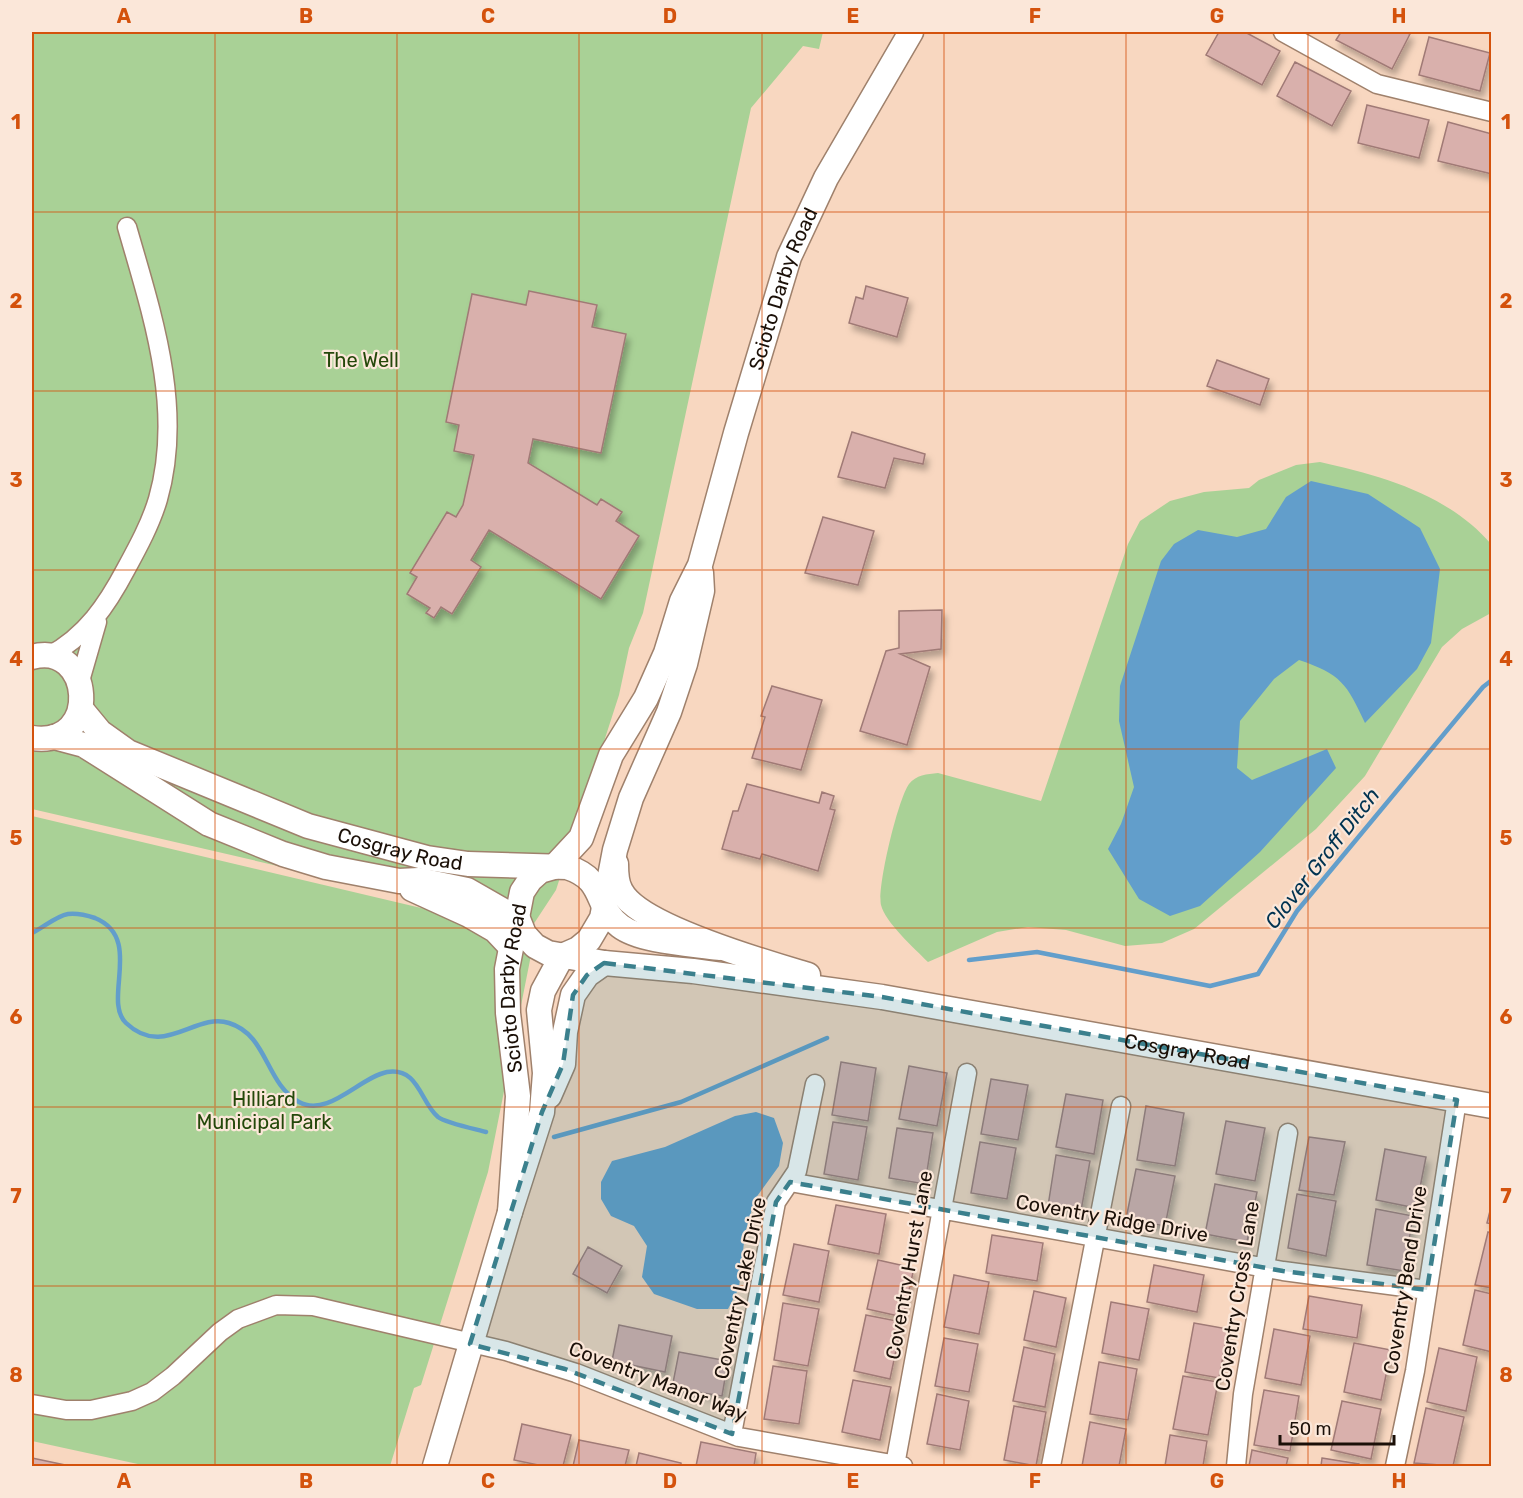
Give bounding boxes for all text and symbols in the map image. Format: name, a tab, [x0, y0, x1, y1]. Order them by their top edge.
text: A	[117, 4, 132, 28]
text: B	[299, 4, 313, 28]
text: C	[481, 4, 495, 28]
text: D	[663, 4, 677, 28]
text: E	[847, 4, 859, 28]
text: F	[1029, 4, 1041, 28]
text: G	[1210, 4, 1224, 28]
text: H	[1392, 4, 1406, 28]
text: 1	[11, 110, 21, 134]
text: 1	[1501, 110, 1511, 134]
street label: Scioto Darby Road	[744, 204, 822, 373]
text: 2	[10, 289, 23, 313]
text: 2	[1500, 289, 1513, 313]
park label: The Well	[323, 348, 399, 372]
text: 3	[9, 468, 23, 492]
text: 3	[1499, 468, 1513, 492]
text: 4	[9, 647, 23, 671]
text: 4	[1499, 647, 1513, 671]
water label: Clover Groff Ditch	[1259, 783, 1385, 933]
street label: Cosgray Road	[335, 822, 464, 875]
text: 5	[10, 826, 23, 850]
text: 5	[1500, 826, 1513, 850]
street label: Scioto Darby Road	[495, 901, 531, 1074]
text: 6	[9, 1005, 23, 1029]
text: 6	[1499, 1005, 1513, 1029]
street label: Cosgray Road	[1122, 1028, 1252, 1075]
park label: Hilliard Municipal Park	[196, 1087, 332, 1134]
street label: Coventry Hurst Lane	[881, 1169, 937, 1361]
text: 7	[10, 1184, 22, 1208]
street label: Coventry Bend Drive	[1378, 1184, 1432, 1376]
text: 7	[1500, 1184, 1512, 1208]
street label: Coventry Ridge Drive	[1014, 1189, 1210, 1247]
street label: Coventry Lake Drive	[709, 1195, 771, 1381]
street label: Coventry Cross Lane	[1210, 1199, 1264, 1393]
street label: Coventry Manor Way	[566, 1336, 750, 1426]
text: 8	[9, 1363, 23, 1387]
text: 8	[1499, 1363, 1513, 1387]
scale bar	[1280, 1408, 1394, 1446]
text: 50 m	[1289, 1418, 1332, 1440]
text: A	[117, 1469, 132, 1493]
text: B	[299, 1469, 313, 1493]
text: C	[481, 1469, 495, 1493]
text: D	[663, 1469, 677, 1493]
text: E	[847, 1469, 859, 1493]
text: F	[1029, 1469, 1041, 1493]
text: G	[1210, 1469, 1224, 1493]
text: H	[1392, 1469, 1406, 1493]

